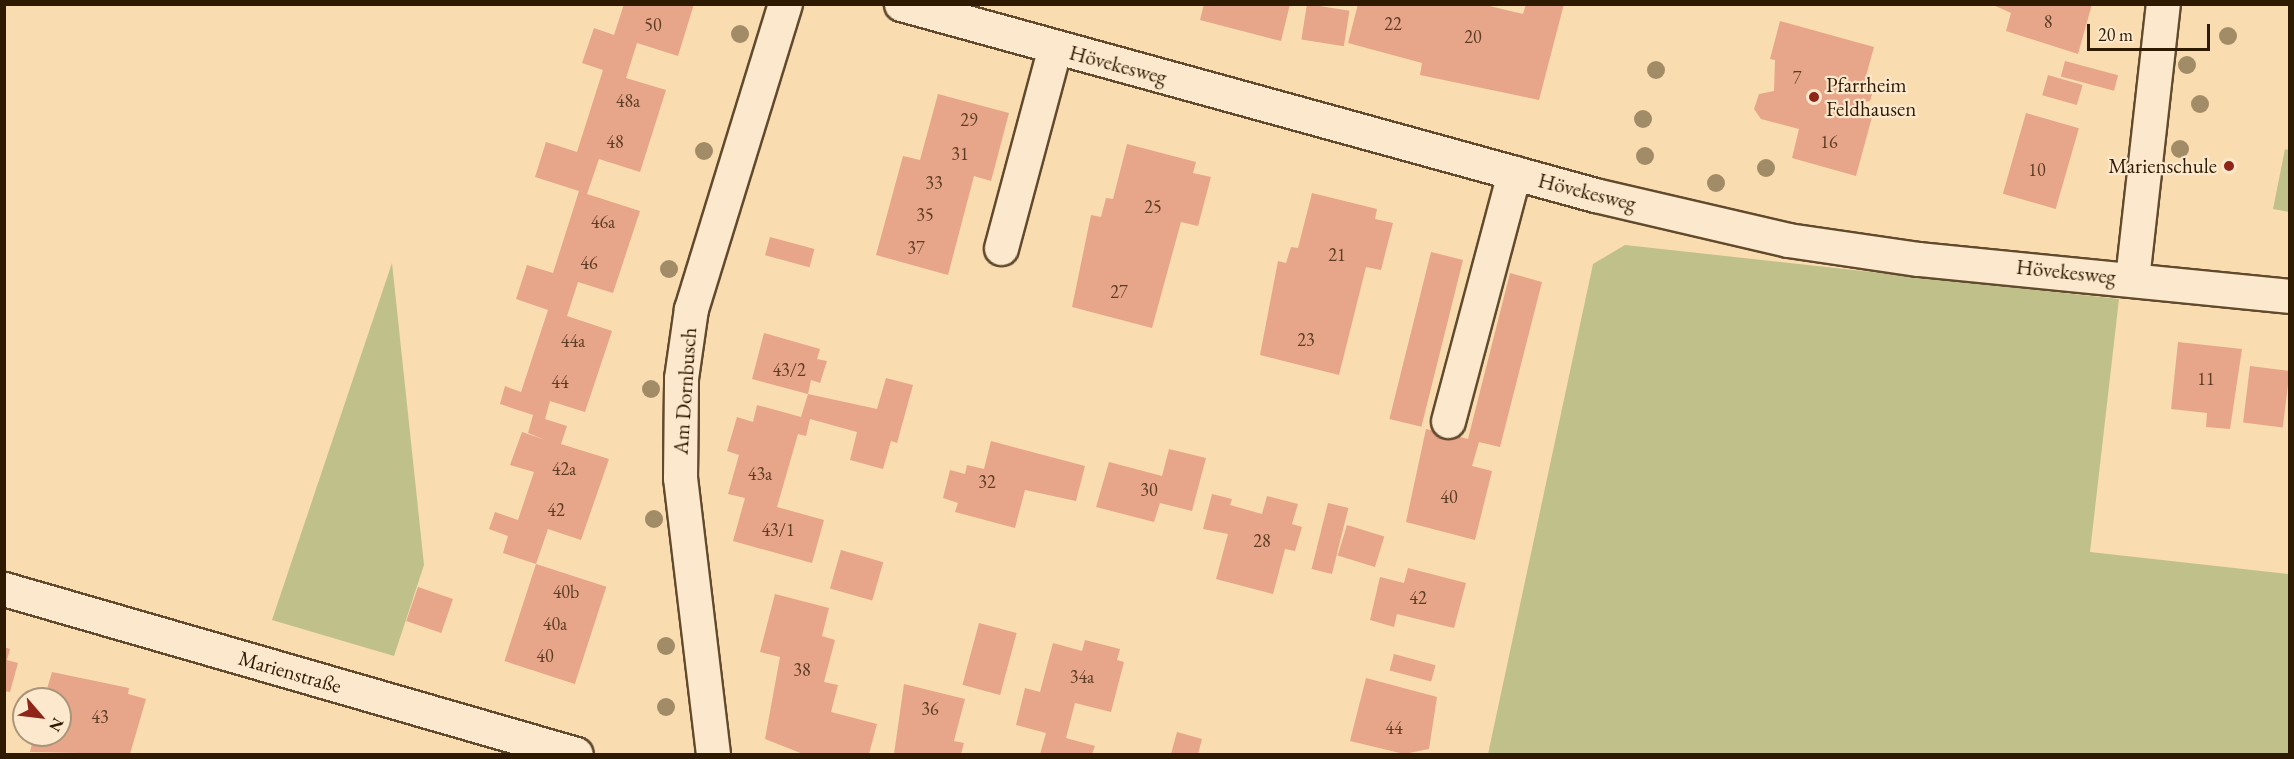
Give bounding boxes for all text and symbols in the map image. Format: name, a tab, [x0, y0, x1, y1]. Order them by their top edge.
house number: 8	[2044, 11, 2052, 33]
scale bar	[2090, 12, 2213, 50]
house number: 22	[1384, 13, 1402, 35]
house number: 50	[644, 14, 662, 36]
text: 20 m	[2098, 23, 2133, 46]
house number: 20	[1464, 26, 1482, 48]
street label: Hövekesweg	[1066, 40, 1170, 90]
house number: 7	[1793, 67, 1801, 89]
place label: Pfarrheim Feldhausen	[1826, 72, 1916, 122]
house number: 48a	[616, 90, 640, 112]
marker: Pfarrheim Feldhausen	[1807, 90, 1821, 104]
house number: 29	[960, 109, 978, 131]
house number: 48	[606, 131, 624, 153]
house number: 16	[1820, 131, 1838, 153]
house number: 31	[951, 143, 969, 165]
place label: Marienschule	[2108, 153, 2217, 179]
house number: 10	[2028, 159, 2046, 181]
marker: Marienschule	[2222, 159, 2236, 173]
street label: Hövekesweg	[1535, 168, 1639, 216]
house number: 33	[925, 172, 943, 194]
house number: 25	[1144, 196, 1162, 218]
house number: 35	[916, 204, 934, 226]
house number: 46a	[591, 211, 615, 233]
house number: 37	[907, 237, 925, 259]
house number: 21	[1328, 244, 1346, 266]
house number: 46	[580, 252, 598, 274]
street label: Hövekesweg	[2015, 254, 2117, 290]
house number: 27	[1110, 281, 1128, 303]
street label: Am Dornbusch	[668, 327, 702, 455]
house number: 23	[1297, 329, 1315, 351]
house number: 44a	[561, 330, 585, 352]
house number: 43/2	[772, 359, 806, 381]
house number: 11	[2197, 368, 2215, 390]
house number: 44	[551, 371, 569, 393]
house number: 42a	[552, 458, 576, 480]
house number: 43a	[748, 463, 772, 485]
house number: 32	[978, 471, 996, 493]
house number: 30	[1140, 479, 1158, 501]
house number: 40	[1440, 486, 1458, 508]
house number: 42	[547, 499, 565, 521]
house number: 43/1	[761, 519, 795, 541]
house number: 28	[1253, 530, 1271, 552]
house number: 40b	[553, 581, 579, 603]
house number: 42	[1409, 587, 1427, 609]
house number: 40a	[543, 613, 567, 635]
street label: Marienstraße	[236, 645, 344, 699]
house number: 40	[536, 645, 554, 667]
house number: 38	[793, 659, 811, 681]
house number: 34a	[1070, 666, 1094, 688]
north arrow	[12, 687, 72, 747]
house number: 36	[921, 698, 939, 720]
house number: 43	[91, 706, 109, 728]
text: N	[44, 714, 69, 735]
house number: 44	[1385, 717, 1403, 739]

